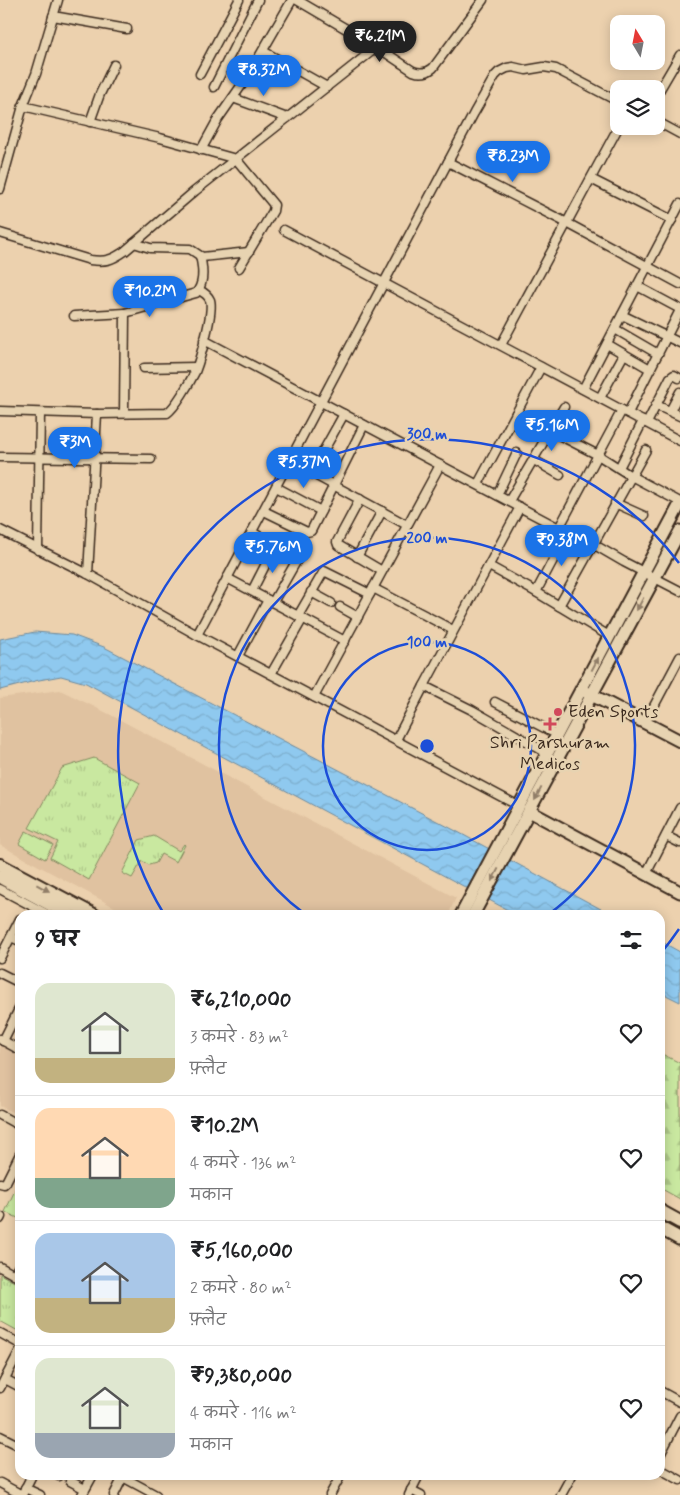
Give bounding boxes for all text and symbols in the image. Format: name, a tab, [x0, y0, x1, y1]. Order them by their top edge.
north arrow	[610, 15, 665, 70]
map controls	[610, 15, 665, 135]
pin: ₹6.21M	[339, 20, 421, 63]
text: ₹6.21M	[354, 26, 406, 47]
pin: ₹8.32M	[223, 54, 305, 97]
text: ₹8.32M	[237, 60, 291, 81]
button: layers	[610, 80, 665, 135]
pin: ₹8.23M	[472, 140, 554, 183]
text: ₹8.23M	[487, 146, 539, 167]
pin: ₹10.2M	[109, 276, 191, 318]
text: ₹10.2M	[124, 281, 176, 302]
pin: ₹5.16M	[511, 410, 593, 452]
text: ₹5.16M	[525, 415, 579, 436]
text: 300 m	[407, 425, 447, 445]
pin: ₹3M	[51, 426, 99, 469]
text: ₹3M	[59, 432, 91, 453]
pin: ₹5.37M	[263, 446, 345, 489]
text: ₹5.37M	[277, 452, 331, 473]
pin: ₹9.38M	[521, 524, 603, 567]
text: 200 m	[407, 529, 448, 549]
text: ₹9.38M	[536, 530, 588, 551]
pin: ₹5.76M	[232, 532, 314, 574]
text: ₹5.76M	[245, 537, 301, 558]
one-way arrow	[636, 597, 644, 612]
text: 100 m	[407, 633, 447, 653]
one-way arrow	[590, 657, 599, 670]
place label: Eden Sports	[568, 700, 658, 724]
marker: Eden Sports	[552, 706, 564, 718]
marker: Shri Parshuram Medicos	[544, 718, 556, 730]
place label: Shri Parshuram Medicos	[490, 731, 610, 776]
centre of rings	[418, 737, 436, 755]
one-way arrow	[534, 787, 543, 801]
one-way arrow	[491, 867, 499, 882]
one-way arrow	[36, 884, 50, 892]
text: 9 घर	[35, 926, 79, 954]
icon: filters	[617, 926, 645, 954]
text: ₹6,210,000	[190, 986, 292, 1014]
icon: home	[75, 1003, 135, 1063]
icon: heart	[617, 1019, 645, 1047]
text: 3 कमरे · 83 m²	[190, 1027, 289, 1048]
text: फ़्लैट	[190, 1059, 226, 1080]
text: ₹10.2M	[190, 1112, 259, 1140]
icon: home	[75, 1128, 135, 1188]
icon: heart	[617, 1144, 645, 1172]
text: 4 कमरे · 136 m²	[190, 1153, 296, 1174]
text: मकान	[190, 1185, 232, 1206]
text: ₹5,160,000	[190, 1237, 293, 1265]
icon: home	[75, 1253, 135, 1313]
icon: heart	[617, 1269, 645, 1297]
text: 2 कमरे · 80 m²	[190, 1278, 292, 1299]
text: फ़्लैट	[190, 1310, 226, 1331]
text: ₹9,380,000	[190, 1362, 292, 1390]
icon: home	[75, 1378, 135, 1438]
icon: heart	[617, 1394, 645, 1422]
text: 4 कमरे · 116 m²	[190, 1403, 297, 1424]
text: मकान	[190, 1435, 232, 1456]

